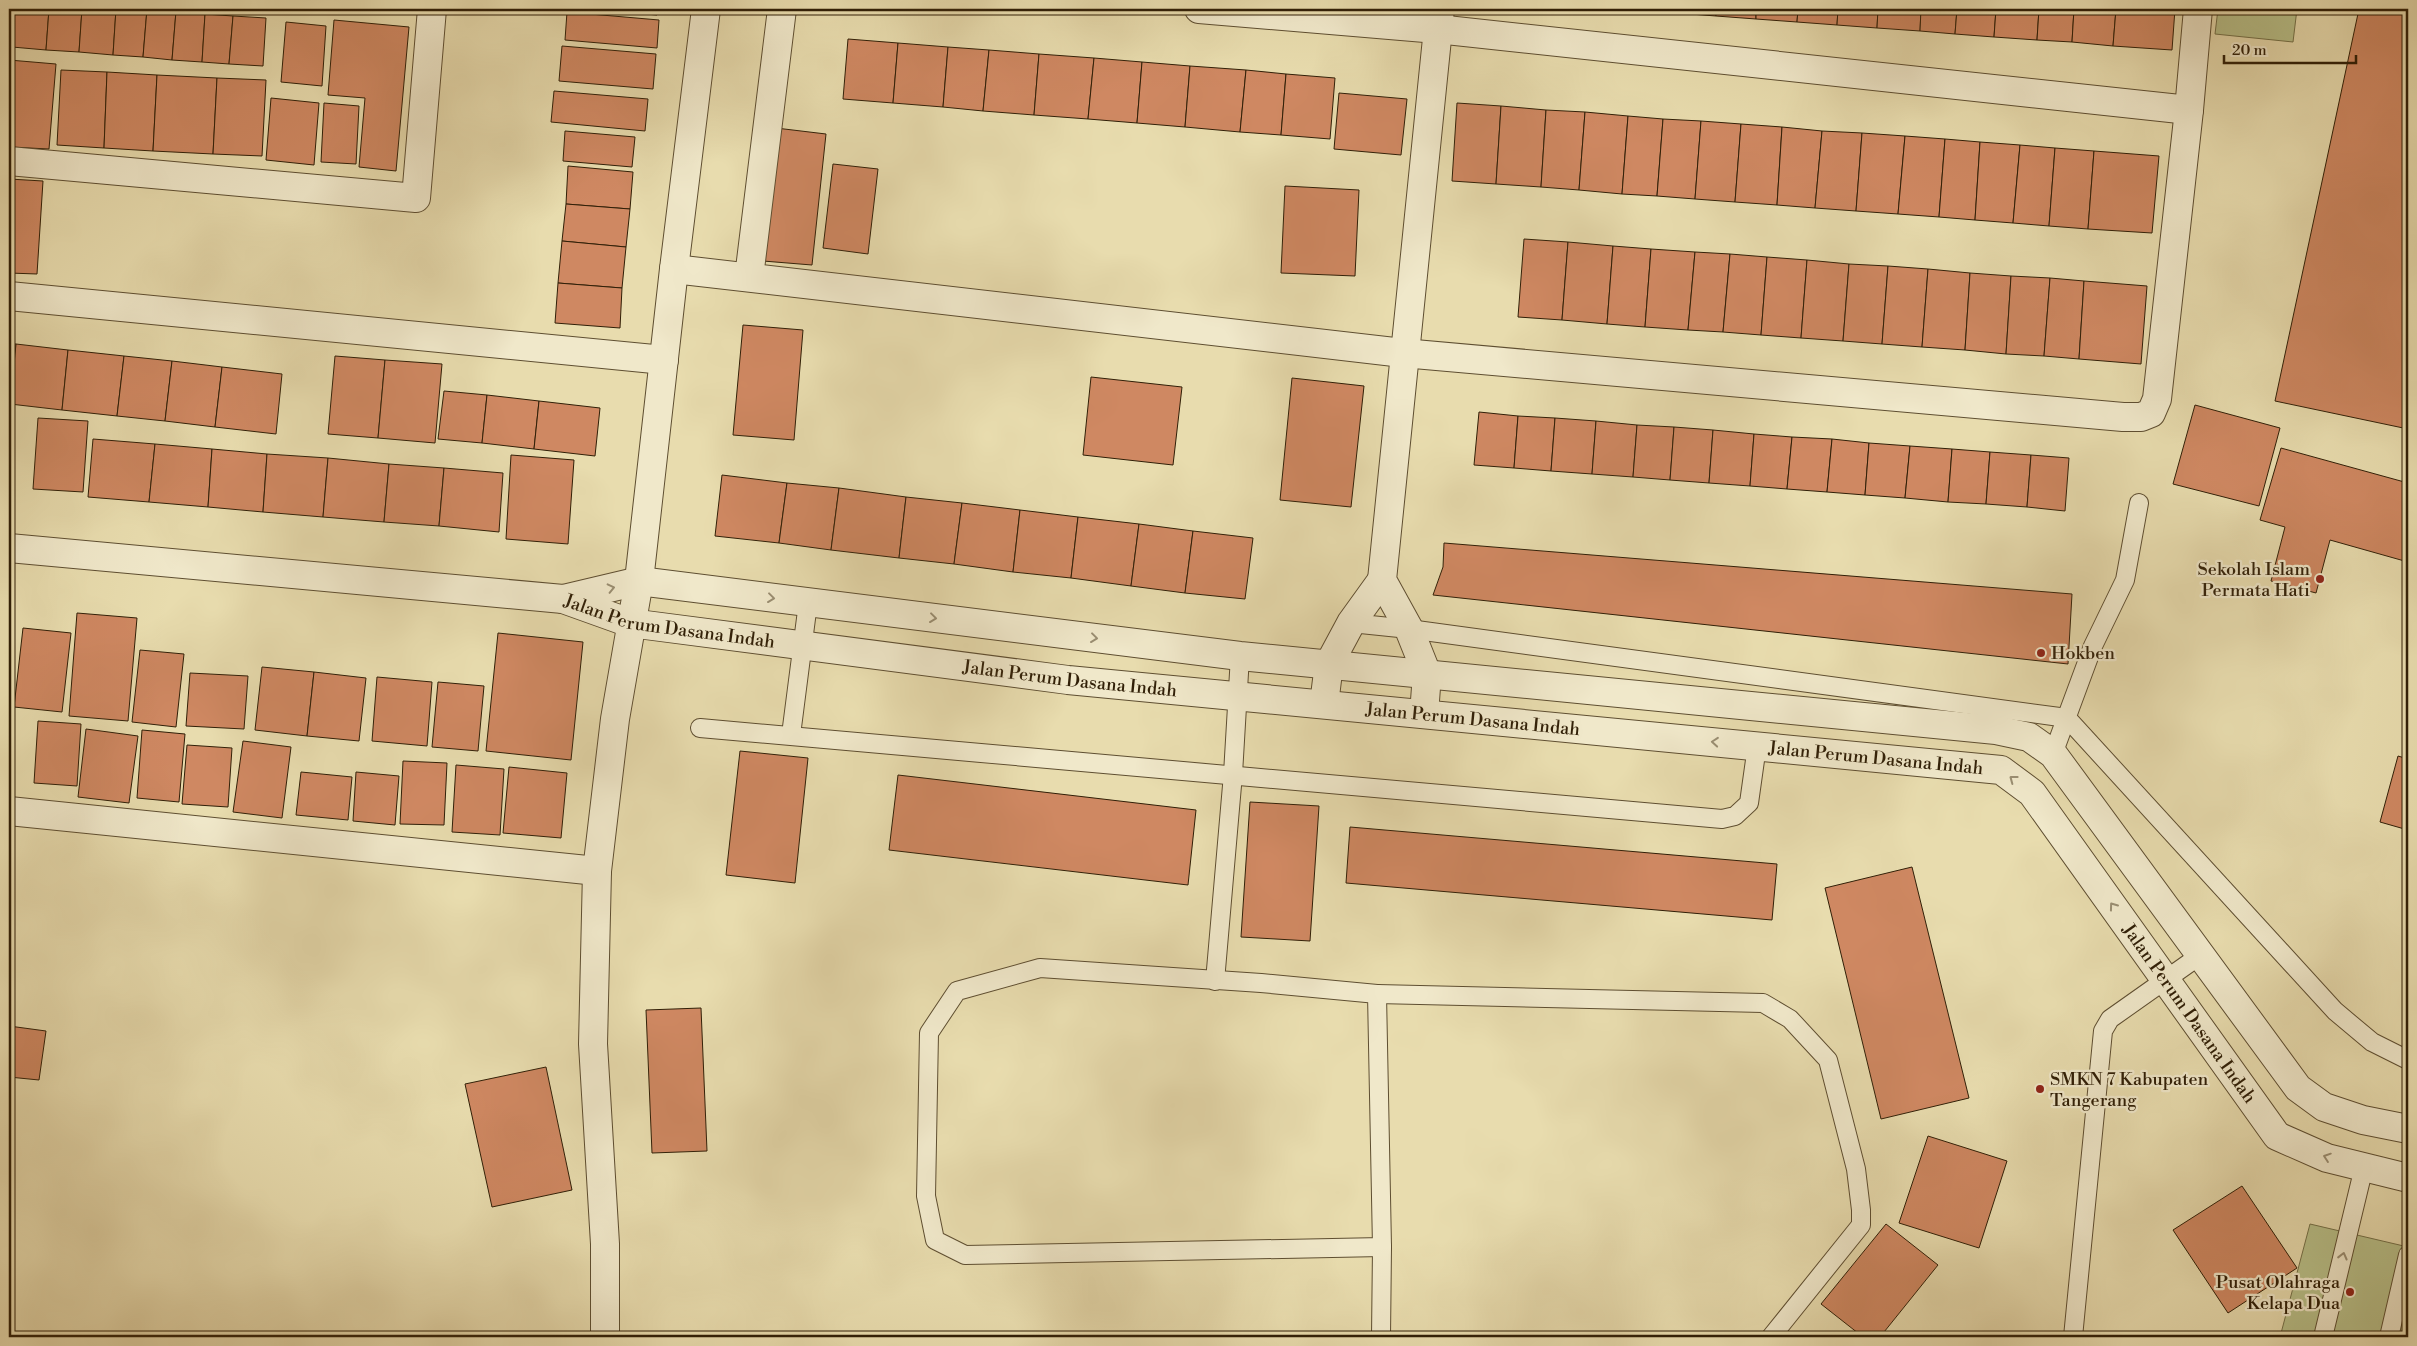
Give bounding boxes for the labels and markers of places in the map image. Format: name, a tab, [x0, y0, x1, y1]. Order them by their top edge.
place label: Sekolah Islam Permata Hati	[2198, 558, 2310, 602]
marker: Sekolah Islam Permata Hati	[2314, 573, 2326, 585]
place label: Hokben	[2051, 642, 2115, 665]
marker: Hokben	[2035, 647, 2047, 659]
place label: SMKN 7 Kabupaten Tangerang	[2050, 1068, 2209, 1112]
marker: SMKN 7 Kabupaten Tangerang	[2034, 1083, 2046, 1095]
place label: Pusat Olahraga Kelapa Dua	[2216, 1271, 2341, 1315]
marker: Pusat Olahraga Kelapa Dua	[2344, 1286, 2356, 1298]

